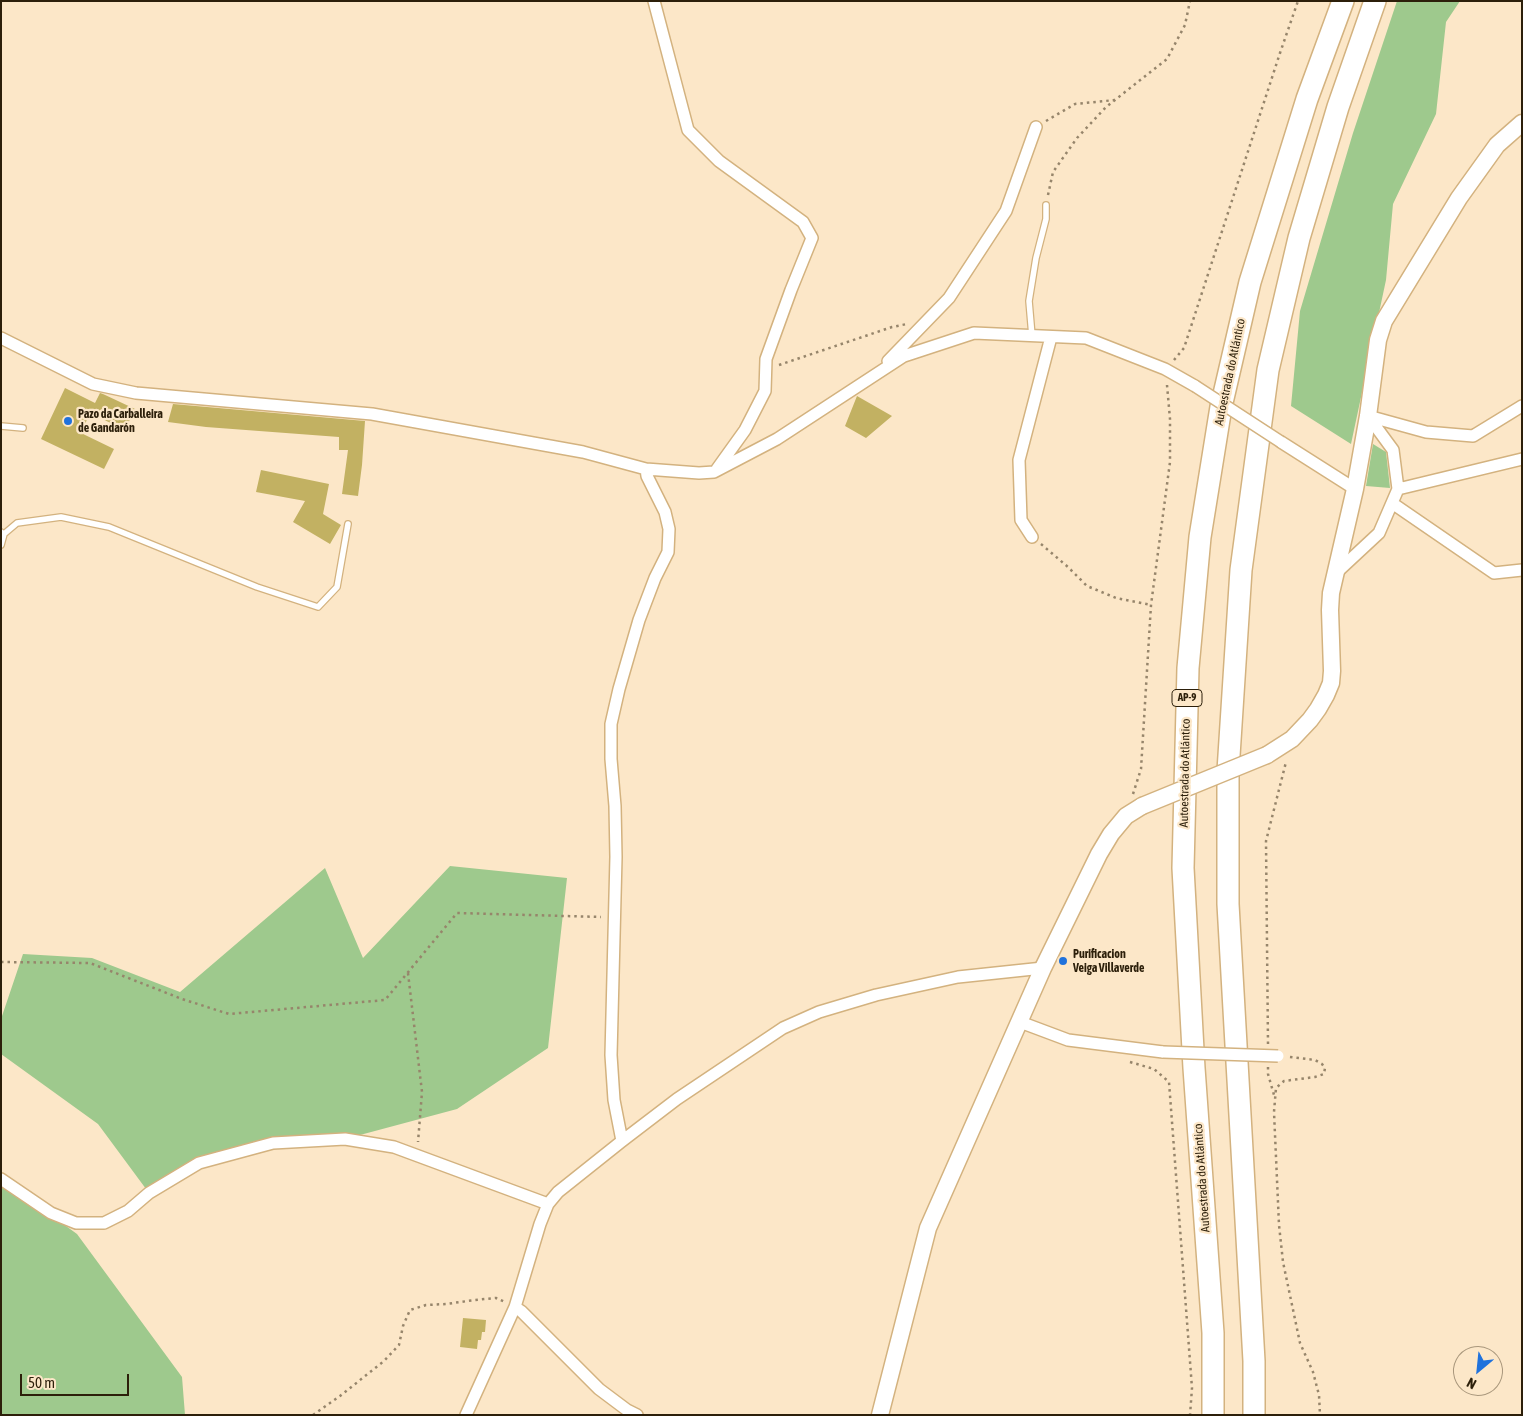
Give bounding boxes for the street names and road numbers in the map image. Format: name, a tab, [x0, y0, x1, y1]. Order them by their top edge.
street label: Autoestrada do Atlántico	[1212, 317, 1248, 427]
road number: AP-9	[1172, 690, 1202, 706]
street label: Autoestrada do Atlántico	[1177, 718, 1193, 828]
street label: Autoestrada do Atlántico	[1191, 1123, 1213, 1233]

